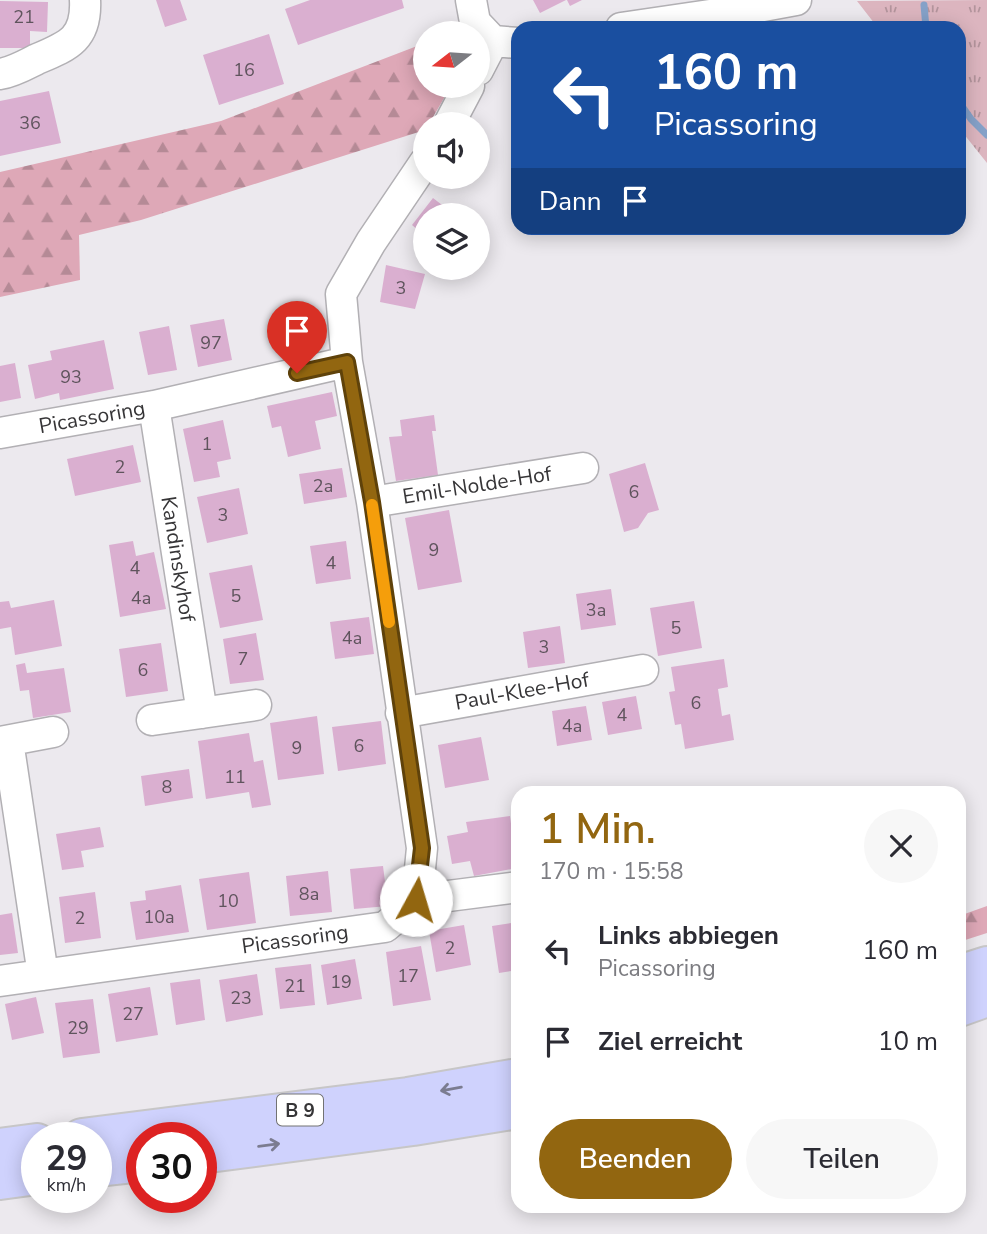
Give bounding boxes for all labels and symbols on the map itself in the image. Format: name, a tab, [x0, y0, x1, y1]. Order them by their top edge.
house number: 21	[13, 5, 35, 29]
north arrow	[413, 21, 490, 98]
house number: 16	[233, 58, 255, 82]
house number: 36	[19, 111, 41, 135]
house number: 3	[396, 276, 406, 300]
pin	[267, 301, 327, 373]
house number: 97	[200, 331, 222, 355]
house number: 93	[60, 365, 82, 389]
street label: Picassoring	[37, 394, 147, 440]
house number: 1	[202, 432, 212, 456]
house number: 2	[115, 455, 125, 479]
street label: Emil-Nolde-Hof	[400, 459, 554, 511]
house number: 2a	[313, 474, 333, 498]
house number: 6	[629, 480, 639, 504]
street label: Kandinskyhof	[154, 494, 202, 625]
house number: 3	[218, 503, 228, 527]
house number: 9	[429, 538, 439, 562]
house number: 4	[326, 551, 337, 575]
house number: 4	[130, 556, 141, 580]
house number: 5	[231, 584, 241, 608]
house number: 4a	[131, 586, 151, 610]
house number: 3a	[586, 598, 606, 622]
house number: 5	[671, 616, 681, 640]
house number: 4a	[342, 626, 362, 650]
house number: 3	[539, 635, 549, 659]
house number: 7	[238, 647, 248, 671]
house number: 6	[138, 658, 148, 682]
street label: Paul-Klee-Hof	[453, 665, 592, 717]
house number: 6	[691, 691, 701, 715]
house number: 4	[617, 703, 628, 727]
house number: 4a	[562, 714, 582, 738]
house number: 6	[354, 734, 364, 758]
house number: 9	[292, 736, 302, 760]
house number: 11	[224, 765, 246, 789]
house number: 8	[162, 775, 172, 799]
position arrow	[379, 863, 453, 937]
house number: 8a	[299, 882, 319, 906]
house number: 10	[217, 889, 239, 913]
house number: 10a	[143, 905, 175, 929]
house number: 2	[75, 906, 85, 930]
street label: Picassoring	[240, 918, 350, 960]
house number: 2	[445, 936, 455, 960]
house number: 17	[397, 964, 419, 988]
house number: 19	[330, 970, 352, 994]
house number: 21	[284, 974, 306, 998]
house number: 23	[230, 986, 252, 1010]
house number: 27	[122, 1002, 144, 1026]
house number: 29	[67, 1016, 89, 1040]
one-way arrow	[440, 1083, 463, 1096]
road number: B 9	[277, 1094, 323, 1126]
speed limit sign: 30	[126, 1122, 217, 1213]
one-way arrow	[257, 1138, 280, 1151]

